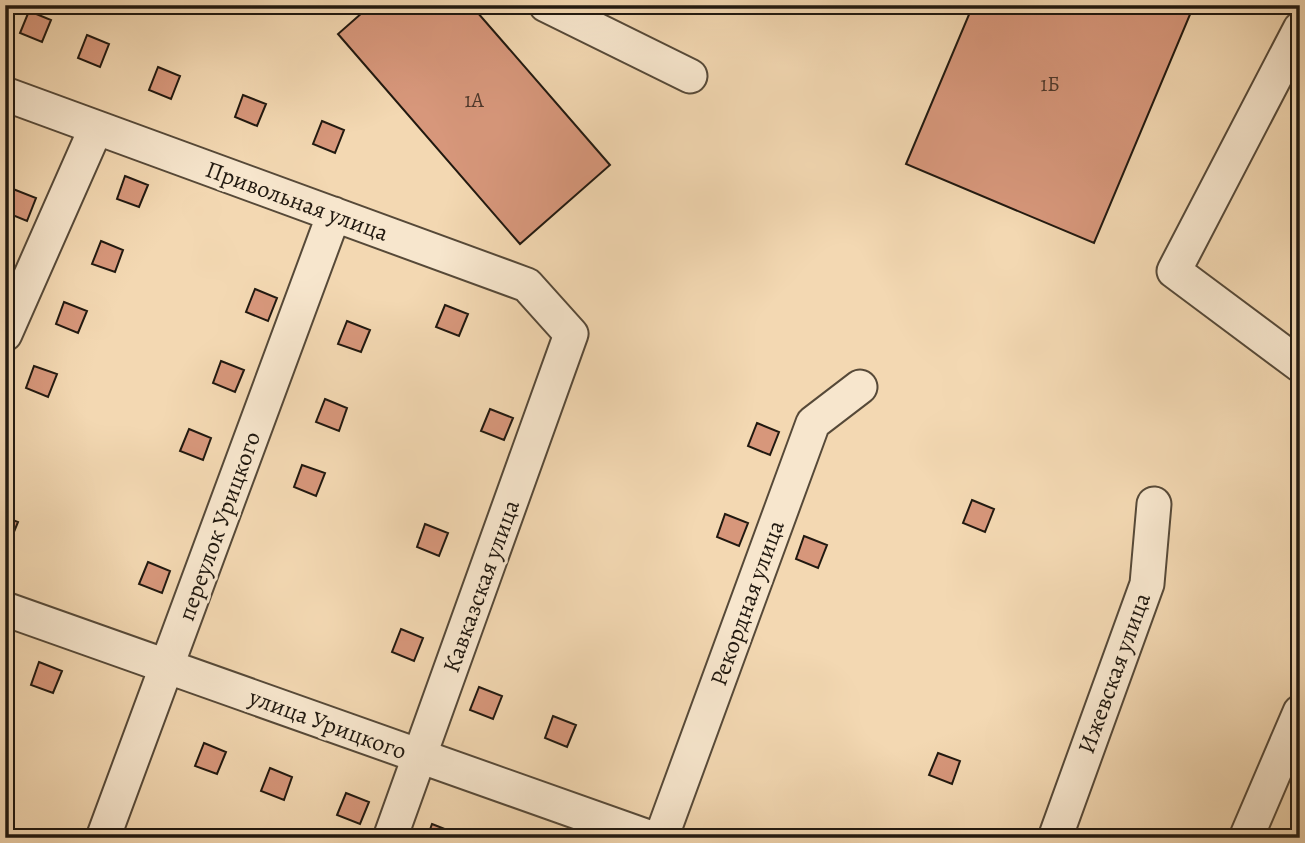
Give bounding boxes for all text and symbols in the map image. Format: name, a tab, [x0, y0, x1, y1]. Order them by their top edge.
house number: 1Б	[1040, 70, 1060, 98]
house number: 1А	[464, 86, 484, 114]
street label: Привольная улица	[201, 153, 393, 249]
street label: переулок Урицкого	[170, 427, 268, 625]
street label: Кавказская улица	[435, 495, 527, 677]
street label: Рекордная улица	[702, 516, 792, 690]
street label: Ижевская улица	[1070, 588, 1158, 758]
street label: улица Урицкого	[244, 680, 411, 767]

